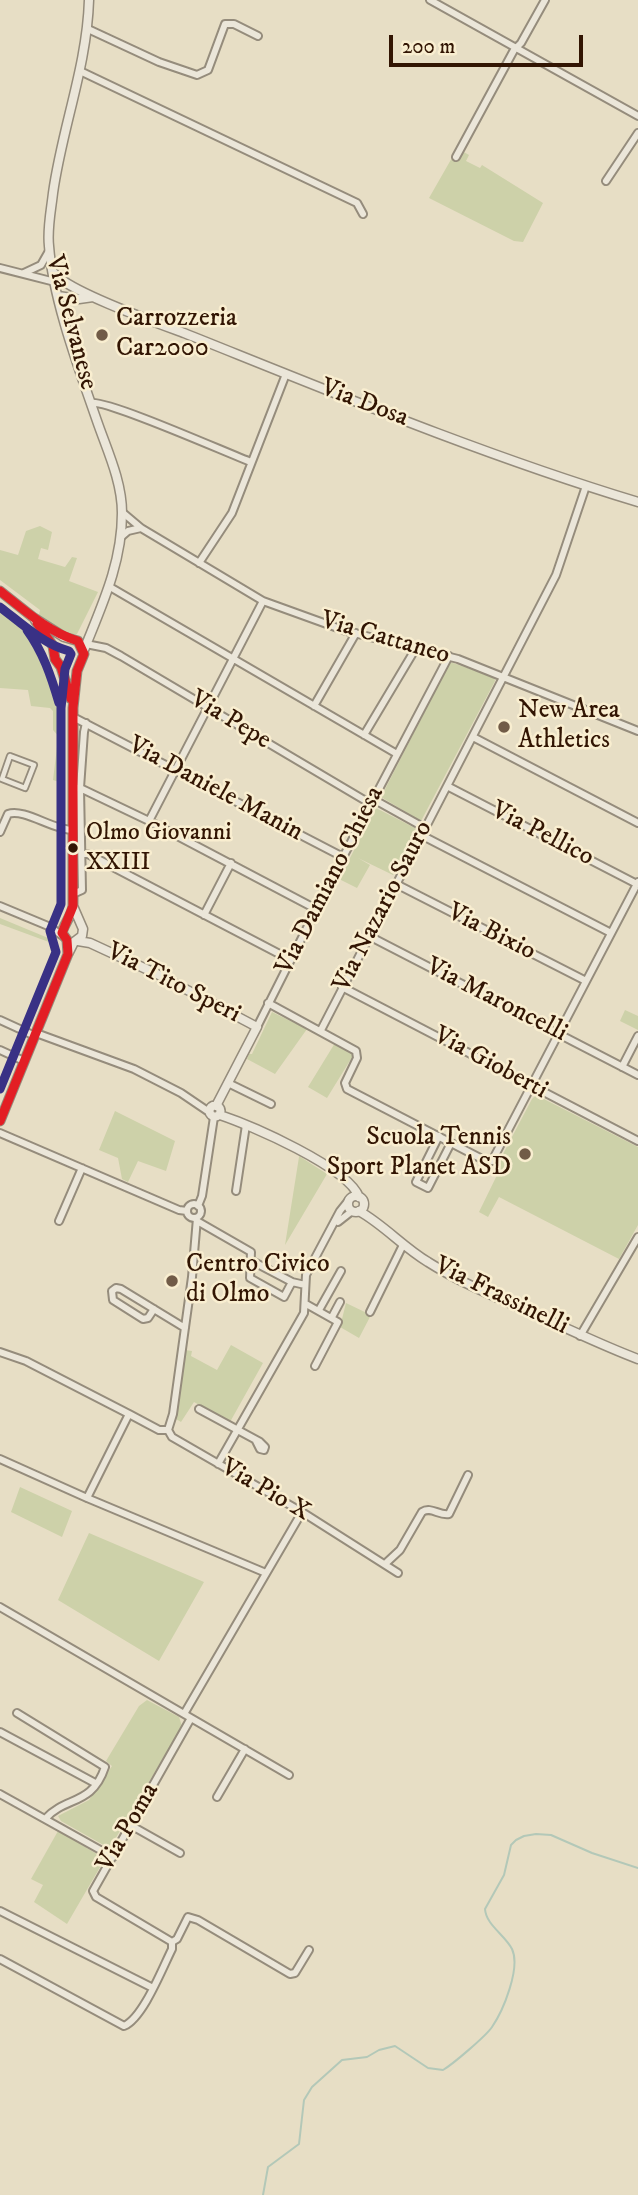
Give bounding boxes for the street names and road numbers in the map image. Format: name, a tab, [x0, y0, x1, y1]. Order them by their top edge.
street label: Via Selvanese	[37, 252, 103, 394]
street label: Via Dosa	[316, 373, 412, 435]
street label: Via Cattaneo	[317, 606, 453, 672]
street label: Via Pepe	[184, 685, 276, 757]
street label: Via Daniele Manin	[122, 731, 308, 849]
street label: Via Damiano Chiesa	[270, 782, 392, 980]
street label: Via Pellico	[485, 796, 599, 874]
street label: Via Nazario Sauro	[327, 816, 441, 998]
street label: Via Bixio	[442, 898, 540, 968]
street label: Via Tito Speri	[101, 937, 245, 1031]
street label: Via Maroncelli	[420, 952, 572, 1050]
street label: Via Gioberti	[428, 1021, 552, 1107]
street label: Via Frassinelli	[429, 1251, 573, 1343]
street label: Via Pio X	[215, 1453, 315, 1529]
street label: Via Poma	[91, 1778, 167, 1878]

